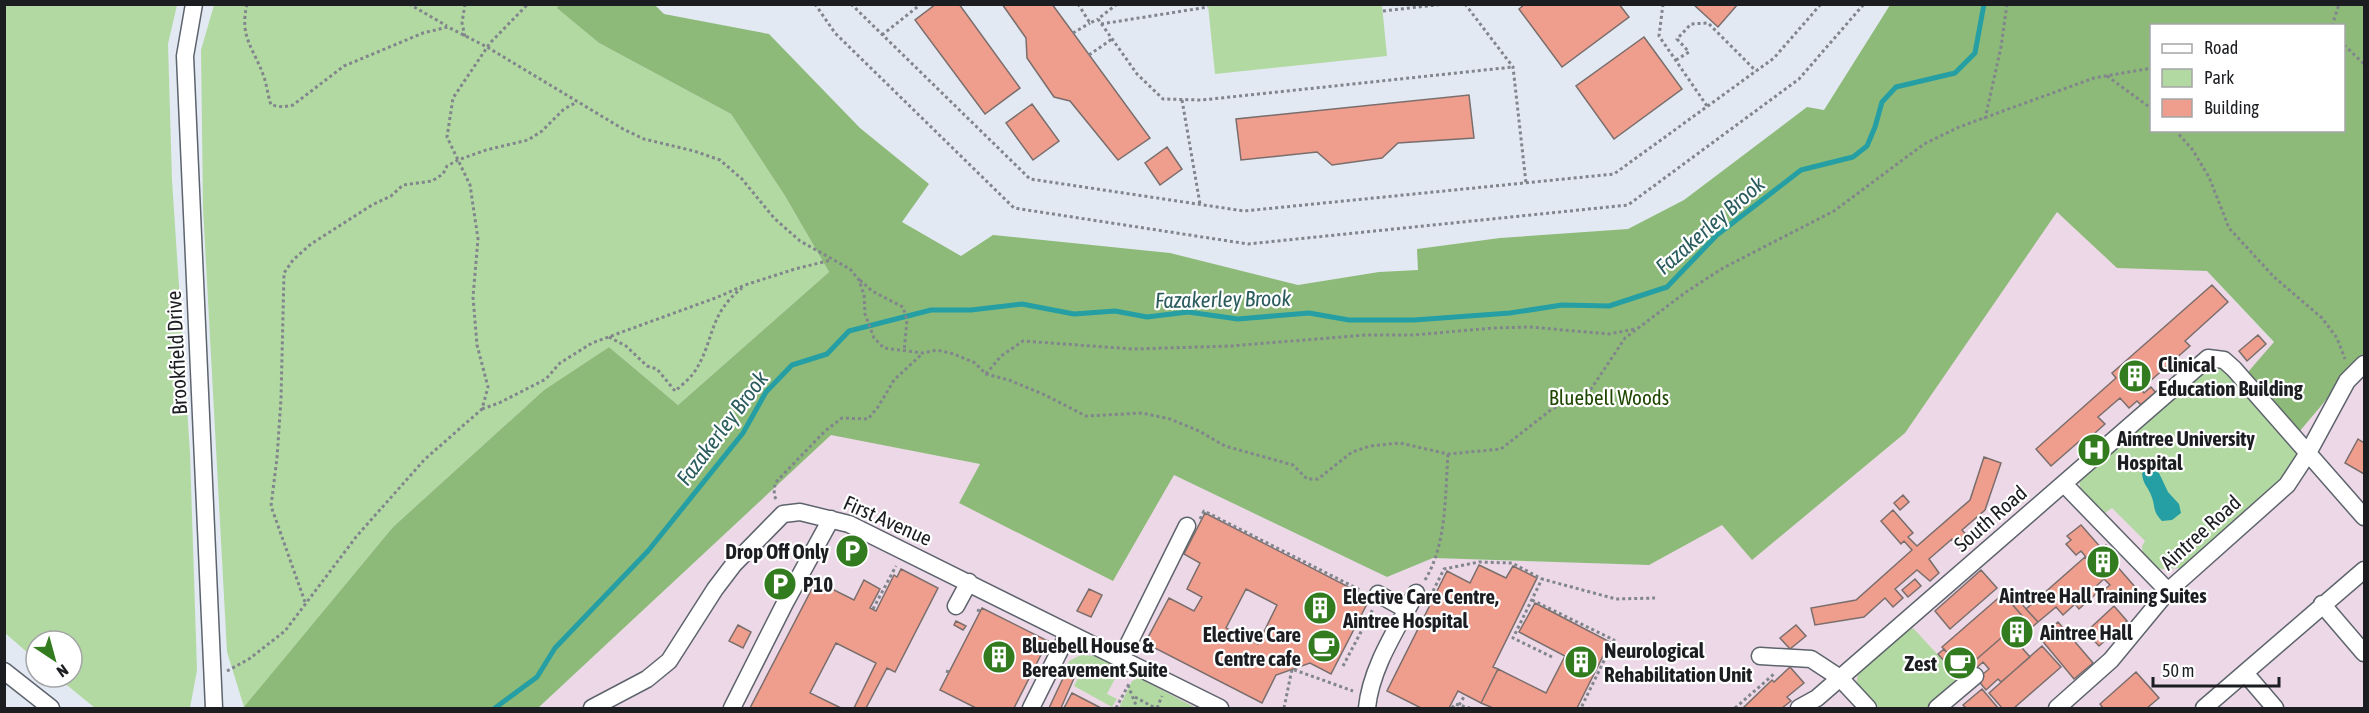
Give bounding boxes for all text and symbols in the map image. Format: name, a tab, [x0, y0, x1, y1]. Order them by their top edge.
legend	[2150, 24, 2345, 132]
text: Road	[2204, 37, 2238, 58]
text: Park	[2204, 67, 2234, 88]
text: Building	[2204, 97, 2259, 118]
water label: Fazakerley Brook	[1650, 170, 1770, 280]
water label: Fazakerley Brook	[1155, 285, 1292, 313]
street label: Brookfield Drive	[161, 290, 191, 416]
place label: Clinical Education Building	[2158, 352, 2304, 400]
building icon: Clinical Education Building	[2117, 358, 2153, 394]
water label: Fazakerley Brook	[671, 366, 774, 490]
park label: Bluebell Woods	[1549, 385, 1669, 409]
place label: Aintree University Hospital	[2116, 426, 2255, 474]
hospital icon: Aintree University Hospital	[2076, 432, 2112, 468]
street label: South Road	[1949, 480, 2031, 556]
street label: First Avenue	[840, 490, 936, 550]
street label: Aintree Road	[2155, 490, 2245, 574]
parking icon: Drop Off Only	[834, 533, 870, 569]
place label: Drop Off Only	[725, 539, 829, 563]
building icon: Aintree Hall Training Suites	[2085, 544, 2121, 580]
parking icon: P10	[762, 566, 798, 602]
place label: P10	[803, 572, 833, 596]
place label: Aintree Hall Training Suites	[1998, 583, 2207, 607]
place label: Elective Care Centre, Aintree Hospital	[1342, 584, 1499, 632]
building icon: Elective Care Centre, Aintree Hospital	[1302, 590, 1338, 626]
building icon: Aintree Hall	[1999, 614, 2035, 650]
place label: Aintree Hall	[2039, 620, 2133, 644]
place label: Elective Care Centre cafe	[1203, 622, 1301, 670]
cafe icon: Elective Care Centre cafe	[1306, 628, 1342, 664]
north arrow	[24, 629, 84, 689]
place label: Bluebell House & Bereavement Suite	[1022, 633, 1168, 681]
place label: Neurological Rehabilitation Unit	[1604, 638, 1752, 686]
building icon: Bluebell House & Bereavement Suite	[981, 639, 1017, 675]
building icon: Neurological Rehabilitation Unit	[1563, 644, 1599, 680]
cafe icon: Zest	[1942, 645, 1978, 681]
scale bar	[2153, 650, 2279, 688]
place label: Zest	[1905, 651, 1937, 675]
text: 50 m	[2162, 660, 2194, 681]
text: N	[54, 661, 72, 681]

